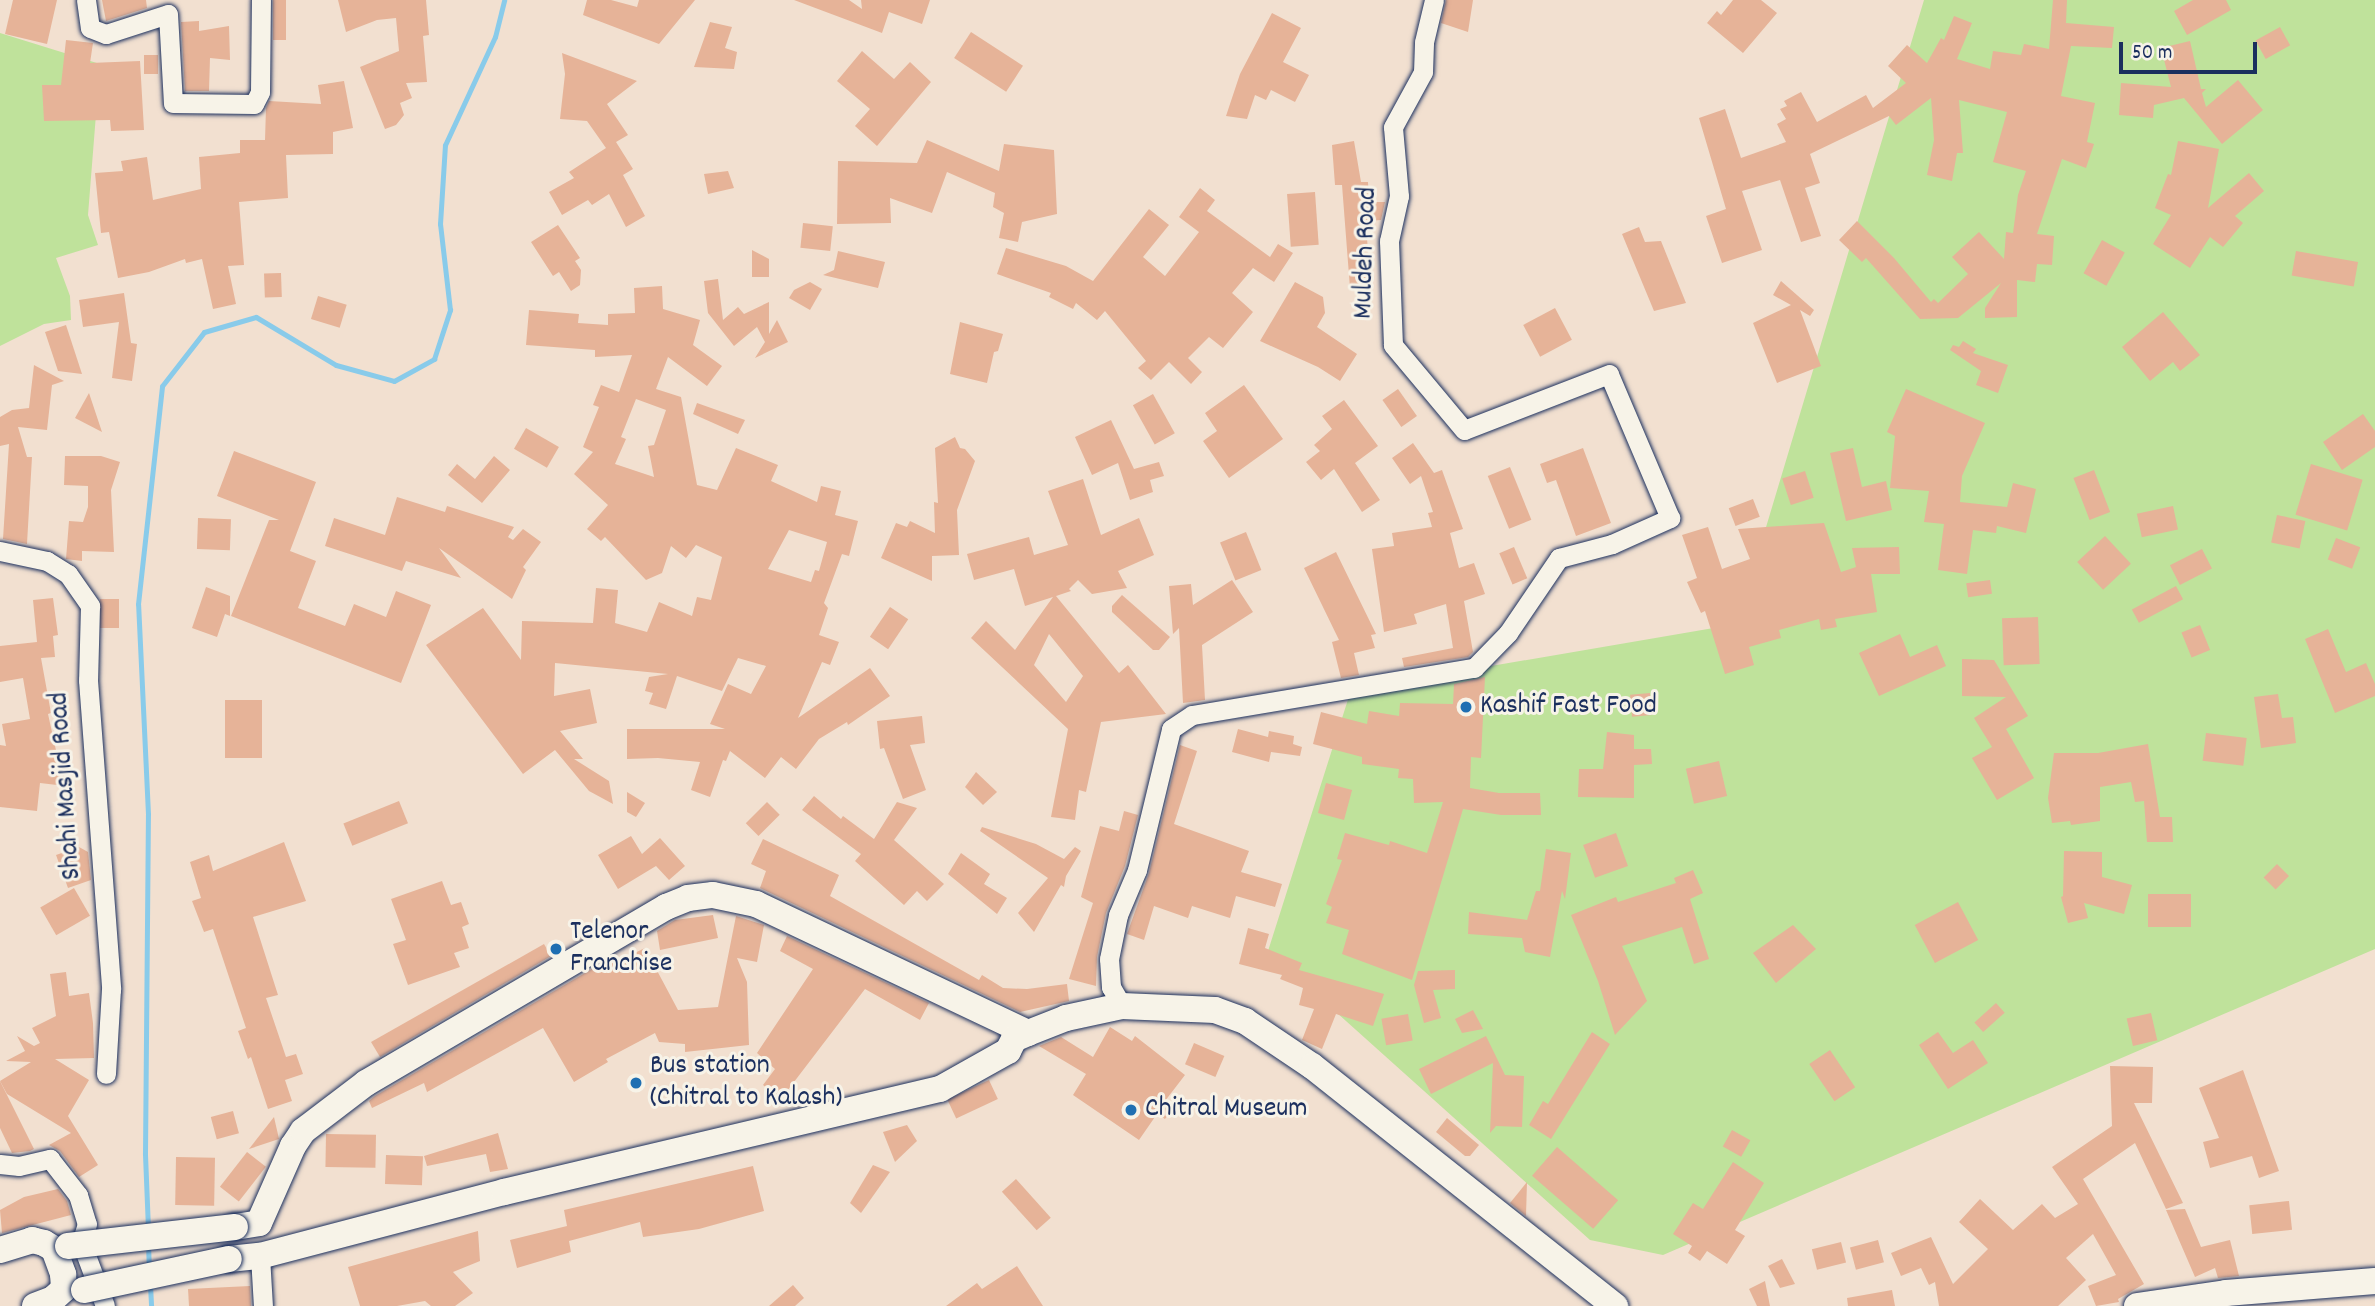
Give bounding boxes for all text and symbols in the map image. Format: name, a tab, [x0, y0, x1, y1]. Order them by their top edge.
scale bar	[2123, 28, 2261, 72]
text: 50 m	[2132, 39, 2172, 69]
street label: Muldeh Road	[1348, 186, 1386, 320]
place label: Kashif Fast Food	[1480, 690, 1657, 724]
street label: Shahi Masjid Road	[44, 691, 90, 881]
marker: Kashif Fast Food	[1458, 699, 1474, 715]
place label: Telenor Franchise	[570, 916, 672, 982]
marker: Telenor Franchise	[548, 941, 564, 957]
place label: Bus station (Chitral to Kalash)	[650, 1050, 842, 1116]
marker: Bus station (Chitral to Kalash)	[628, 1075, 644, 1091]
place label: Chitral Museum	[1145, 1093, 1308, 1127]
marker: Chitral Museum	[1123, 1102, 1139, 1118]

